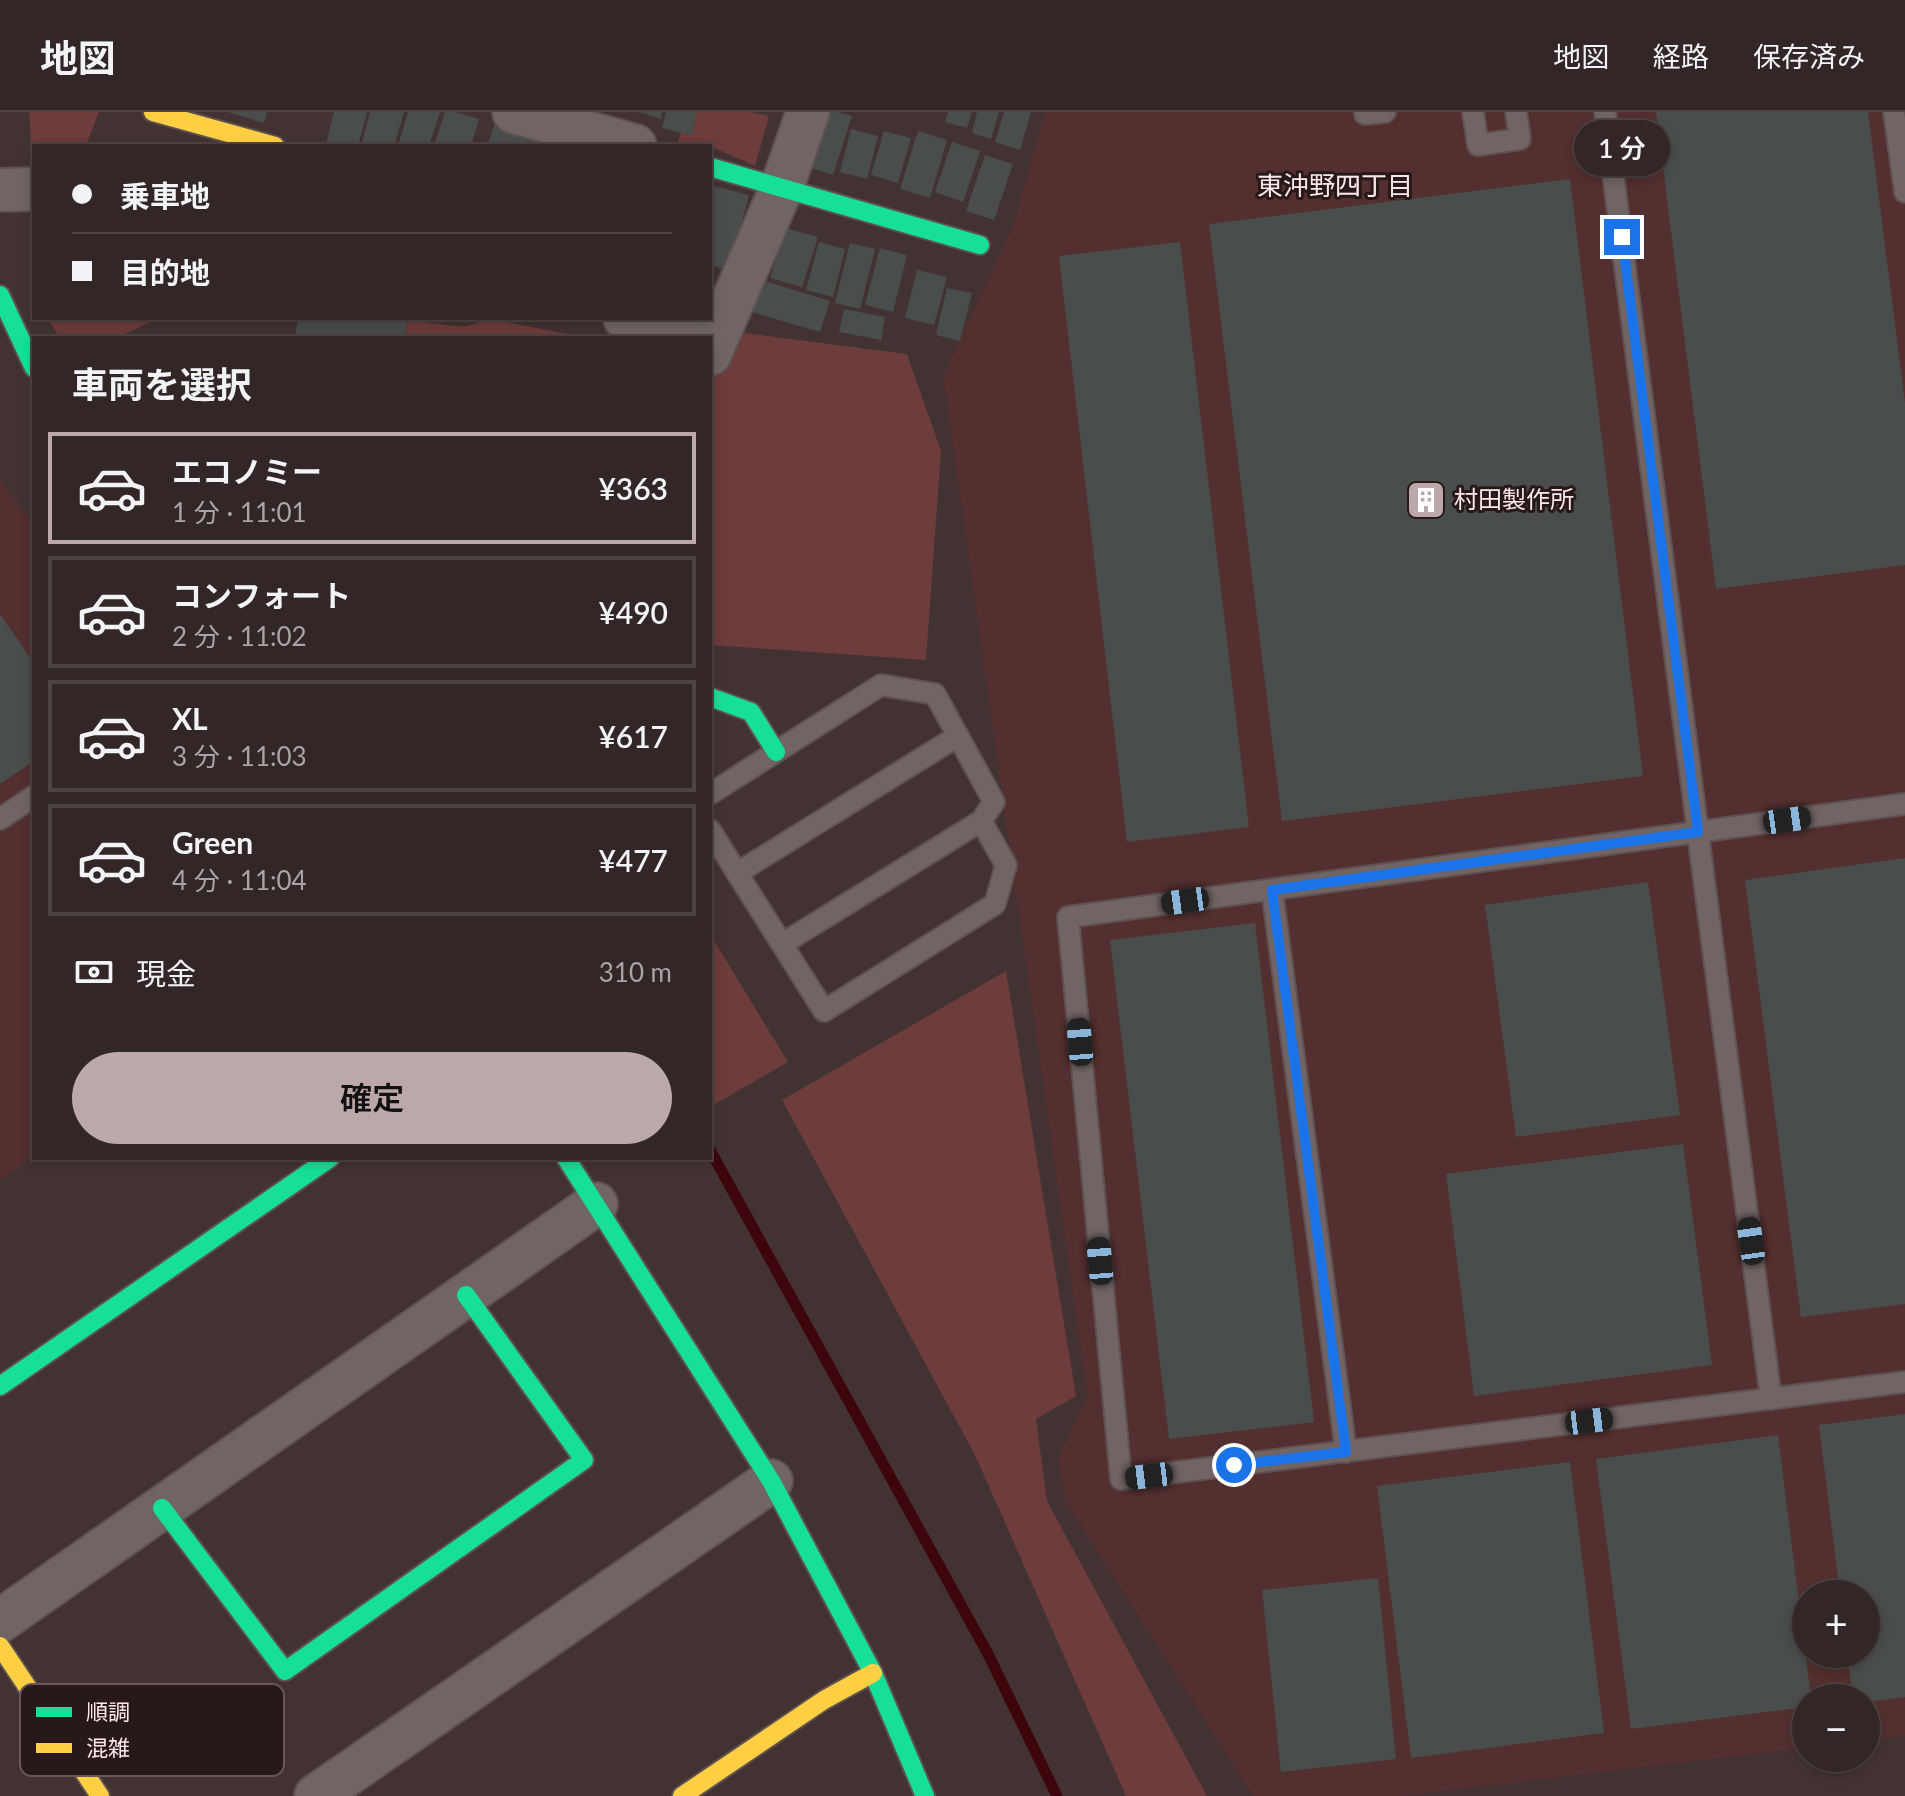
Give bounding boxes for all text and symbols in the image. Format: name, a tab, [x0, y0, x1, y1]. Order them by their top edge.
text: 地図	[40, 34, 116, 80]
text: 地図	[1553, 39, 1609, 73]
text: 経路	[1653, 39, 1709, 73]
text: 保存済み	[1753, 39, 1865, 73]
callout: 1 分	[1574, 121, 1670, 177]
text: 1 分	[1598, 132, 1646, 164]
district label: 東沖野四丁目	[1257, 169, 1413, 201]
text: 乗車地	[120, 177, 210, 213]
route end	[1604, 219, 1640, 255]
text: 目的地	[120, 254, 210, 290]
text: 車両を選択	[72, 362, 252, 406]
icon: car	[76, 452, 148, 524]
text: エコノミー	[172, 453, 322, 489]
text: ¥363	[598, 470, 668, 506]
building icon: 村田製作所	[1405, 479, 1447, 521]
place label: 村田製作所	[1454, 484, 1574, 513]
text: 1 分 · 11:01	[172, 496, 307, 528]
icon: car	[76, 576, 148, 648]
text: コンフォート	[172, 577, 351, 613]
text: ¥490	[598, 594, 668, 630]
text: 2 分 · 11:02	[172, 620, 307, 652]
icon: car	[76, 700, 148, 772]
text: XL	[172, 700, 208, 736]
text: ¥617	[598, 718, 668, 754]
text: 3 分 · 11:03	[172, 740, 307, 772]
car	[1762, 805, 1812, 835]
icon: car	[76, 824, 148, 896]
text: Green	[172, 824, 253, 860]
text: ¥477	[598, 842, 668, 878]
text: 4 分 · 11:04	[172, 864, 307, 896]
car	[1160, 886, 1210, 916]
icon: cash	[72, 950, 116, 994]
text: 現金	[136, 955, 196, 991]
text: 310 m	[599, 956, 672, 988]
car	[1066, 1017, 1094, 1067]
button: 確定	[72, 1052, 672, 1144]
car	[1736, 1216, 1766, 1266]
car	[1086, 1236, 1114, 1286]
car	[1564, 1406, 1614, 1436]
route start	[1216, 1447, 1252, 1483]
car	[1124, 1461, 1174, 1491]
map controls	[1792, 1580, 1880, 1772]
button: +	[1792, 1580, 1880, 1668]
legend	[20, 1684, 284, 1776]
button: −	[1792, 1684, 1880, 1772]
text: 順調	[86, 1698, 130, 1725]
text: 混雑	[86, 1734, 130, 1761]

